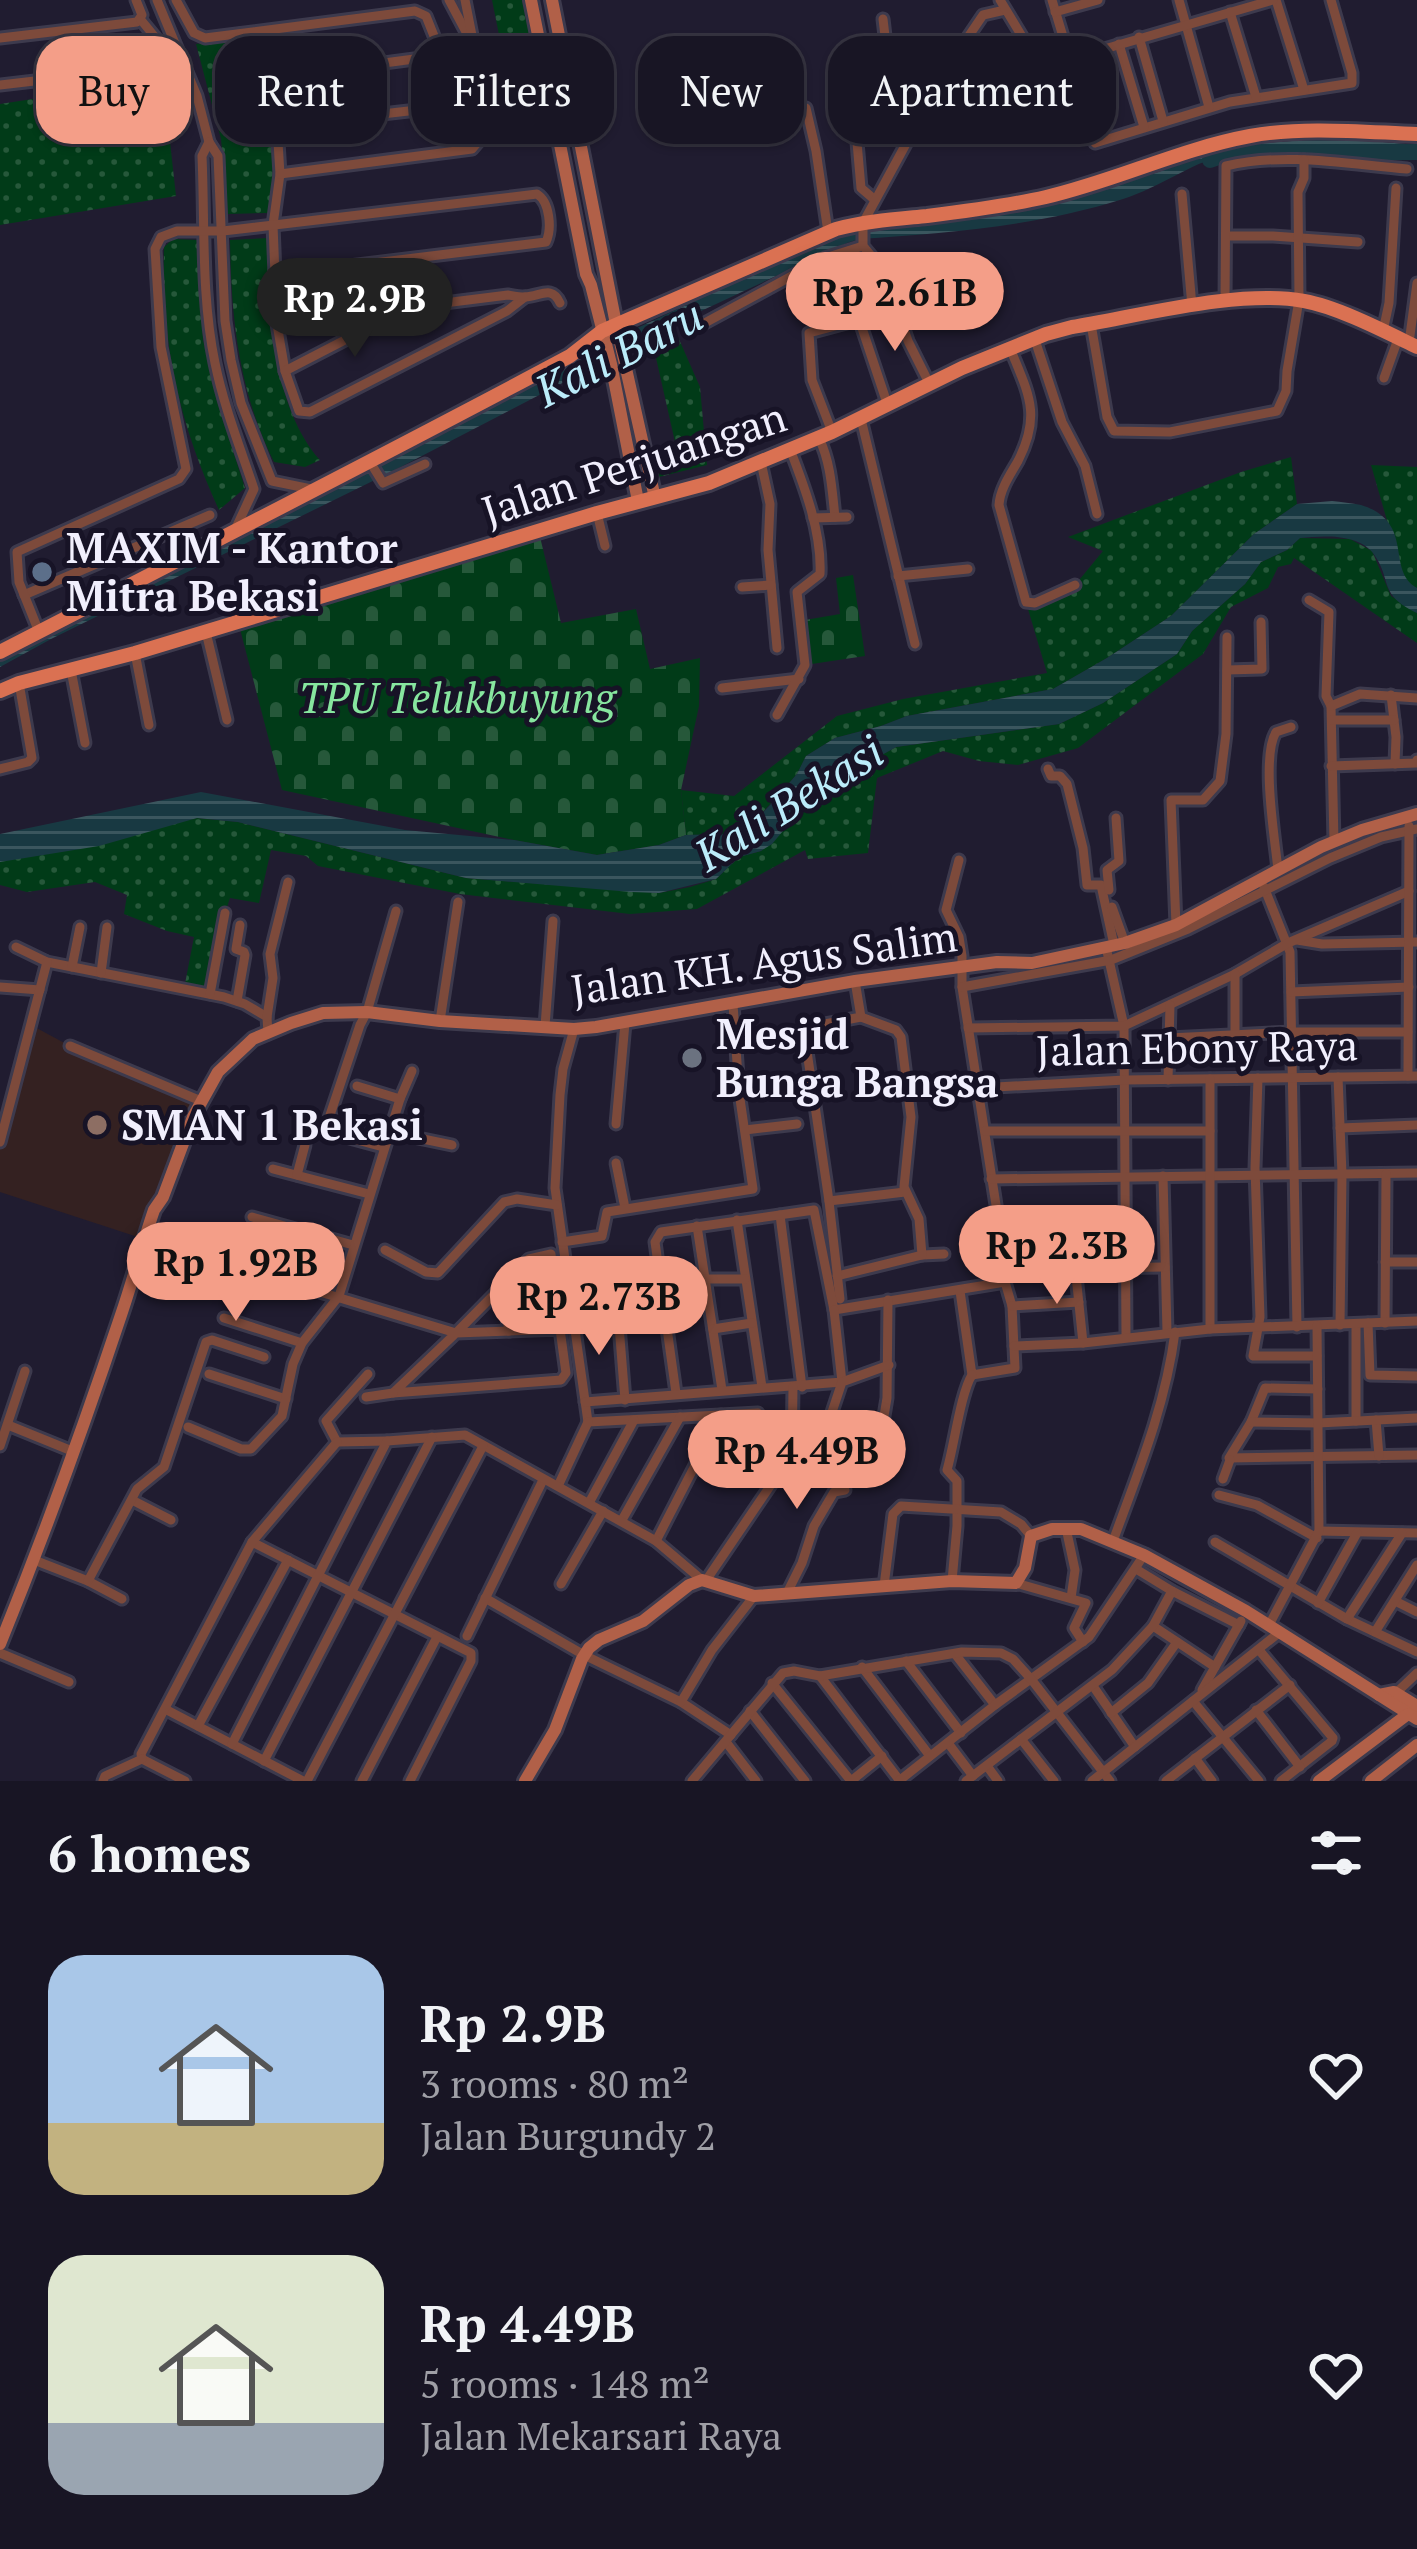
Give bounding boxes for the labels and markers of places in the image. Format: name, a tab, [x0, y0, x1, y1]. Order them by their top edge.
pin: Rp 2.61B	[771, 252, 1019, 354]
pin: Rp 2.9B	[244, 258, 466, 360]
place label: MAXIM - Kantor Mitra Bekasi	[66, 519, 398, 623]
marker: MAXIM - Kantor Mitra Bekasi	[29, 559, 55, 585]
place label: Mesjid Bunga Bangsa	[716, 1005, 999, 1109]
marker: Mesjid Bunga Bangsa	[679, 1045, 705, 1071]
place label: SMAN 1 Bekasi	[121, 1096, 423, 1152]
marker: SMAN 1 Bekasi	[84, 1112, 110, 1138]
pin: Rp 2.3B	[946, 1205, 1168, 1307]
pin: Rp 1.92B	[112, 1222, 360, 1324]
pin: Rp 2.73B	[475, 1256, 723, 1358]
pin: Rp 4.49B	[673, 1410, 921, 1512]

